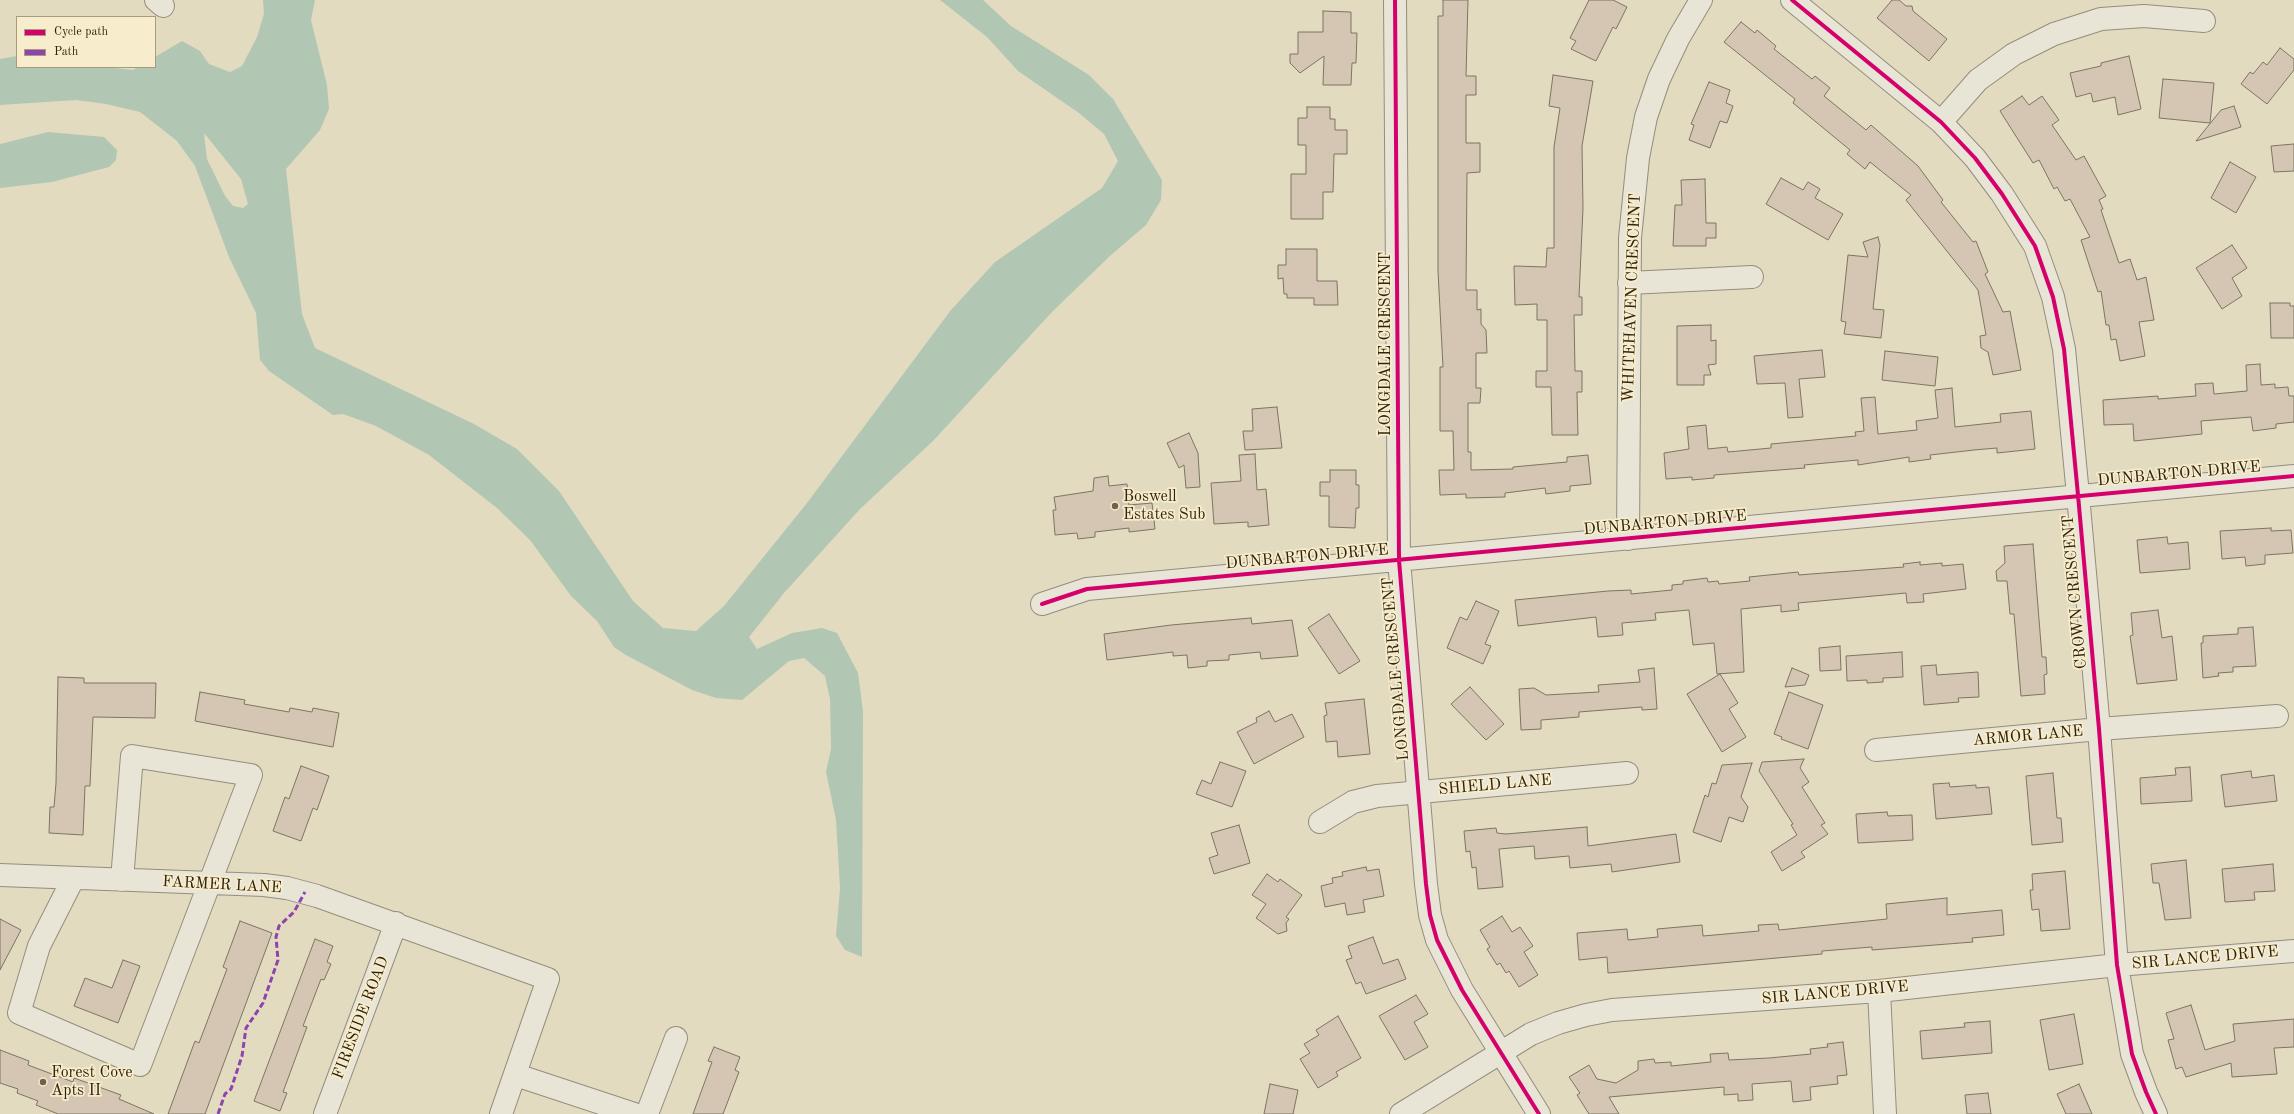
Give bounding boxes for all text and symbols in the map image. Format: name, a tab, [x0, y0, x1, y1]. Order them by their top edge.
legend	[16, 16, 156, 68]
text: Cycle path	[54, 26, 108, 38]
text: Path	[54, 46, 78, 58]
street label: WHITEHAVEN CRESCENT	[1619, 193, 1645, 403]
street label: LONGDALE CRESCENT	[1376, 252, 1396, 436]
street label: DUNBARTON DRIVE	[2097, 457, 2261, 491]
place label: Boswell Estates Sub	[1123, 487, 1206, 525]
marker: Boswell Estates Sub	[1110, 501, 1120, 511]
street label: DUNBARTON DRIVE	[1583, 506, 1747, 540]
street label: CROWN CRESCENT	[2059, 514, 2091, 670]
street label: DUNBARTON DRIVE	[1225, 540, 1389, 574]
street label: LONGDALE CRESCENT	[1378, 576, 1414, 762]
street label: ARMOR LANE	[1972, 722, 2084, 750]
street label: SHIELD LANE	[1437, 770, 1553, 800]
street label: FARMER LANE	[162, 872, 282, 898]
street label: SIR LANCE DRIVE	[2131, 942, 2279, 974]
street label: FIRESIDE ROAD	[329, 954, 393, 1082]
street label: SIR LANCE DRIVE	[1761, 977, 1909, 1009]
place label: Forest Cove Apts II	[51, 1063, 133, 1101]
marker: Forest Cove Apts II	[38, 1077, 48, 1087]

